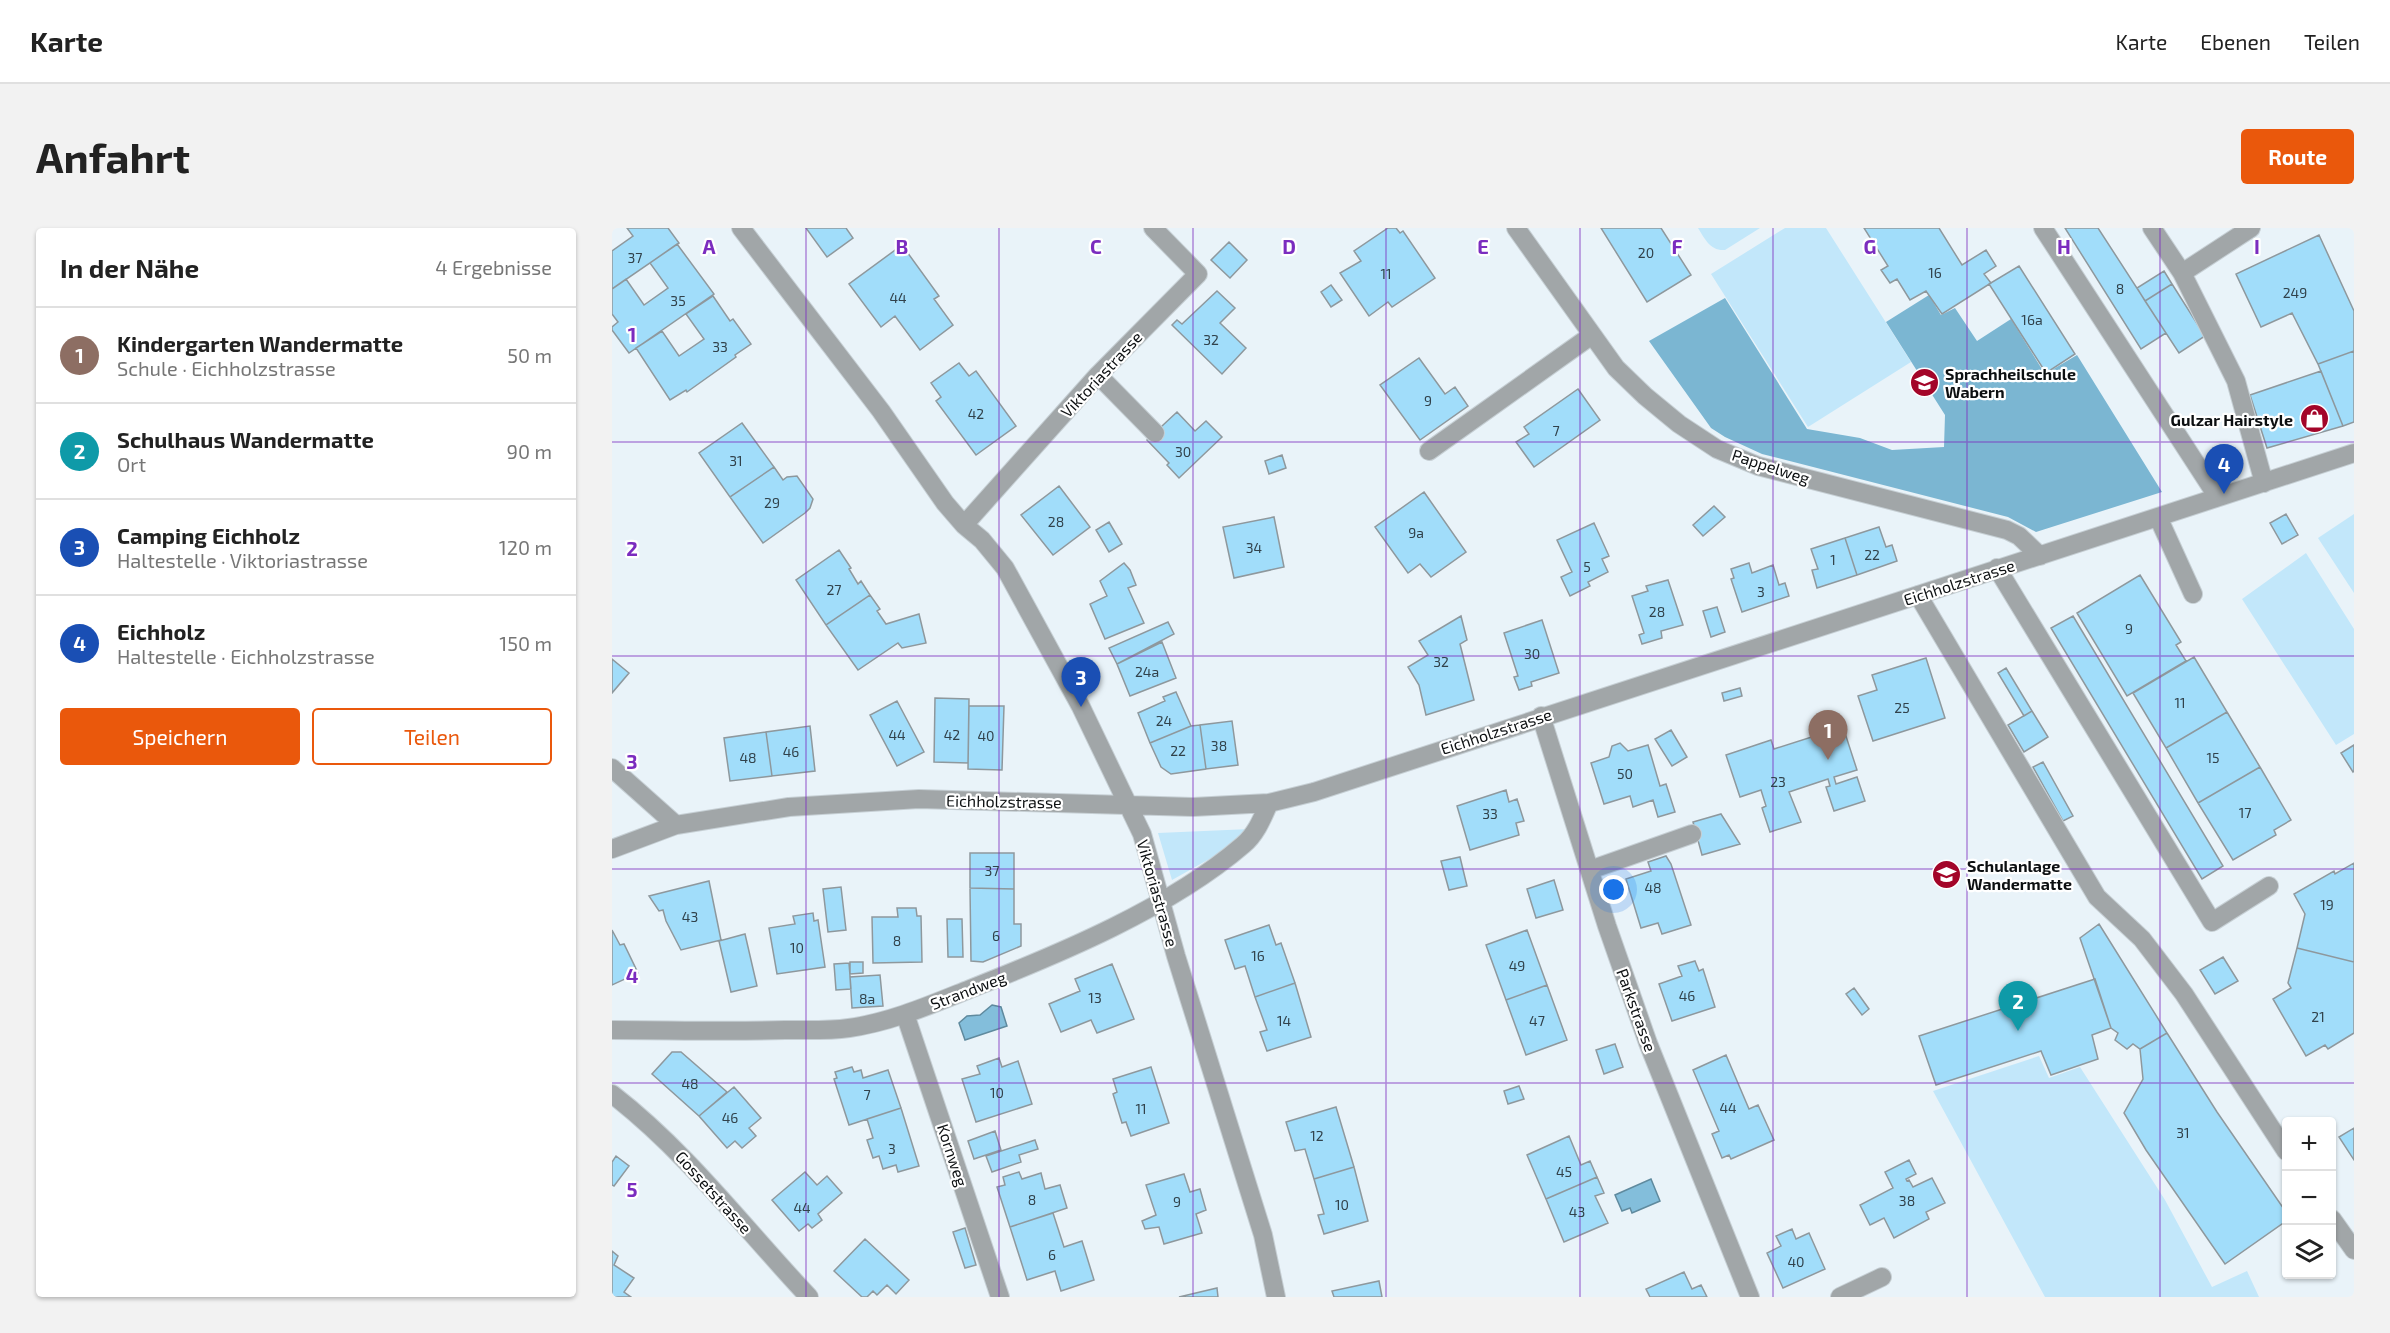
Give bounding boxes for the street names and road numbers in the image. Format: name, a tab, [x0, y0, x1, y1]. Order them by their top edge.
street label: Viktoriastrasse	[1056, 327, 1146, 421]
street label: Pappelweg	[1730, 445, 1812, 487]
street label: Eichholzstrasse	[1901, 555, 2017, 609]
street label: Eichholzstrasse	[1438, 704, 1554, 758]
street label: Eichholzstrasse	[946, 790, 1062, 812]
street label: Viktoriastrasse	[1134, 837, 1182, 949]
street label: Parkstrasse	[1613, 966, 1661, 1054]
street label: Strandweg	[928, 967, 1008, 1013]
street label: Kornweg	[934, 1121, 972, 1189]
street label: Gossetstrasse	[672, 1147, 756, 1237]

